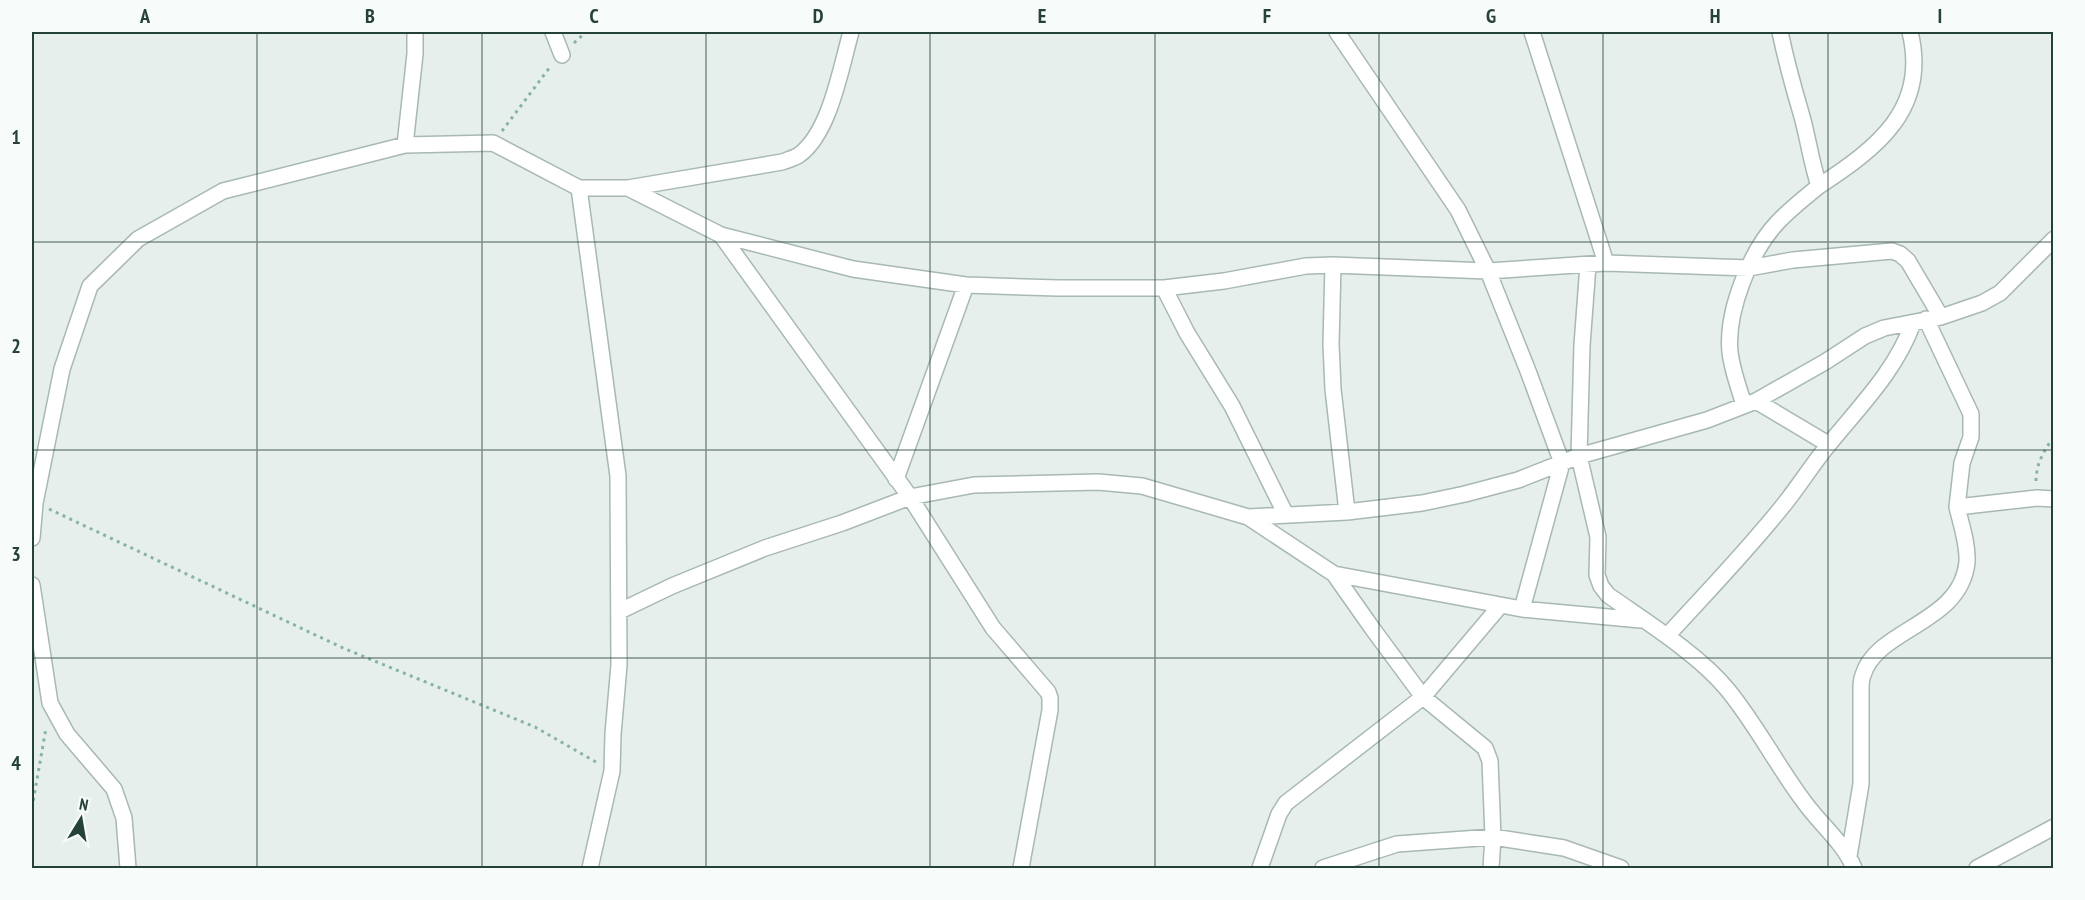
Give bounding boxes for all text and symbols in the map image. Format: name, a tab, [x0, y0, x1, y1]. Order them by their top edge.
text: A	[139, 3, 151, 29]
text: B	[365, 3, 375, 29]
text: C	[589, 3, 599, 29]
text: D	[813, 3, 824, 29]
text: E	[1038, 3, 1046, 29]
text: F	[1263, 3, 1271, 29]
text: G	[1486, 3, 1496, 29]
text: H	[1710, 3, 1720, 29]
text: I	[1938, 3, 1942, 29]
text: 1	[11, 124, 21, 150]
text: 2	[11, 333, 21, 359]
text: 3	[11, 541, 21, 567]
text: 4	[11, 750, 21, 776]
north arrow	[51, 789, 111, 849]
text: N	[78, 794, 90, 815]

